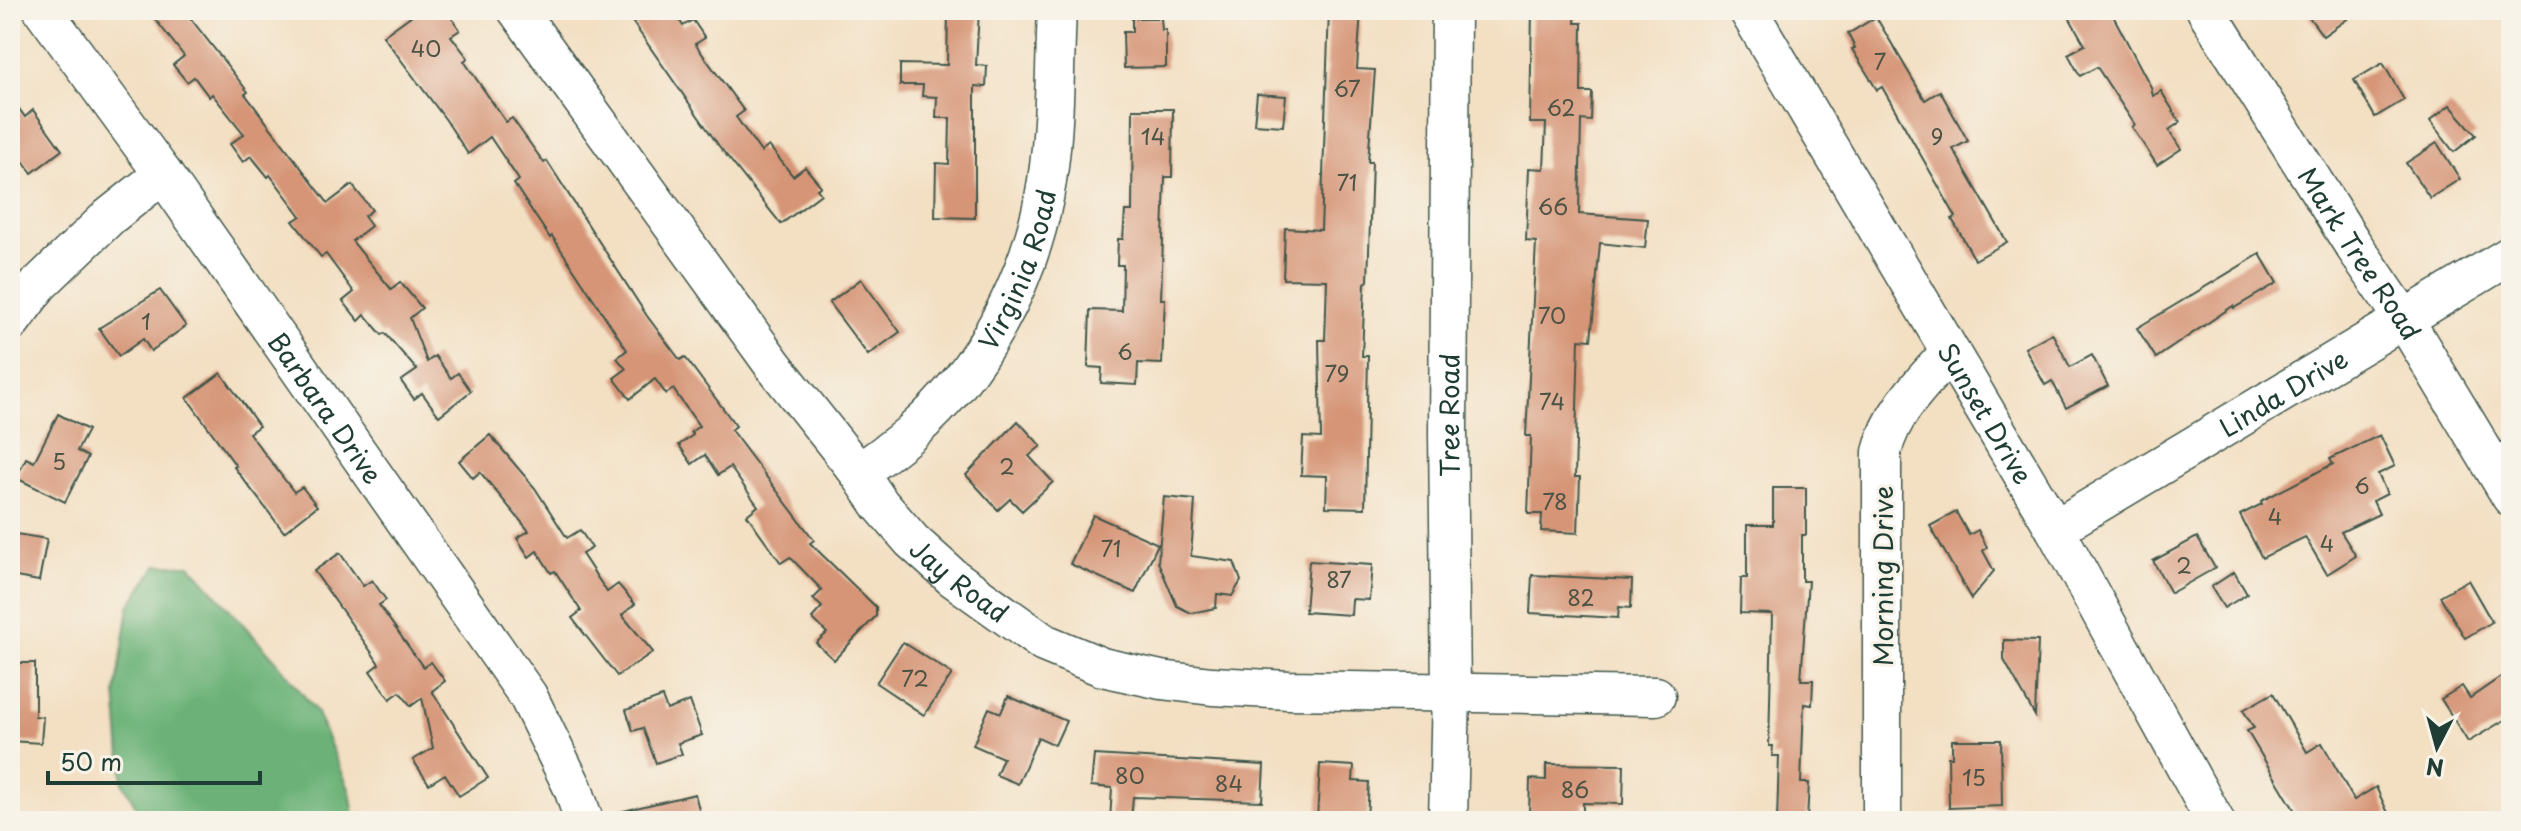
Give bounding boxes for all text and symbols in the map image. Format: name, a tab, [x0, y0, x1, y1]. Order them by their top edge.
house number: 40	[411, 31, 441, 64]
house number: 7	[1874, 44, 1886, 77]
house number: 67	[1334, 71, 1360, 104]
house number: 62	[1547, 90, 1575, 123]
house number: 14	[1141, 119, 1165, 152]
house number: 9	[1931, 119, 1943, 152]
street label: Mark Tree Road	[2289, 159, 2431, 347]
house number: 71	[1337, 165, 1357, 198]
street label: Virginia Road	[968, 186, 1065, 357]
house number: 66	[1538, 189, 1568, 222]
house number: 70	[1538, 298, 1566, 331]
house number: 1	[141, 304, 151, 337]
street label: Barbara Drive	[259, 324, 393, 491]
house number: 6	[1117, 334, 1133, 367]
street label: Sunset Drive	[1929, 335, 2043, 491]
street label: Linda Drive	[2211, 338, 2355, 446]
street label: Tree Road	[1428, 353, 1468, 477]
house number: 79	[1325, 356, 1350, 389]
house number: 74	[1539, 384, 1565, 417]
house number: 5	[52, 444, 66, 477]
house number: 2	[999, 449, 1015, 482]
house number: 6	[2354, 468, 2370, 501]
house number: 78	[1542, 484, 1568, 517]
street label: Morning Drive	[1863, 486, 1902, 666]
house number: 4	[2268, 499, 2282, 532]
house number: 4	[2320, 526, 2334, 559]
street label: Jay Road	[902, 529, 1017, 631]
house number: 71	[1101, 531, 1121, 564]
house number: 2	[2176, 548, 2192, 581]
house number: 87	[1326, 562, 1352, 595]
house number: 82	[1567, 580, 1595, 613]
house number: 72	[901, 661, 929, 694]
north arrow	[2397, 707, 2477, 787]
scale bar	[48, 735, 260, 785]
text: 50 m	[60, 743, 122, 779]
text: N	[2424, 751, 2445, 786]
house number: 80	[1115, 758, 1145, 791]
house number: 15	[1962, 760, 1986, 793]
house number: 84	[1215, 766, 1243, 799]
house number: 86	[1561, 772, 1589, 805]

